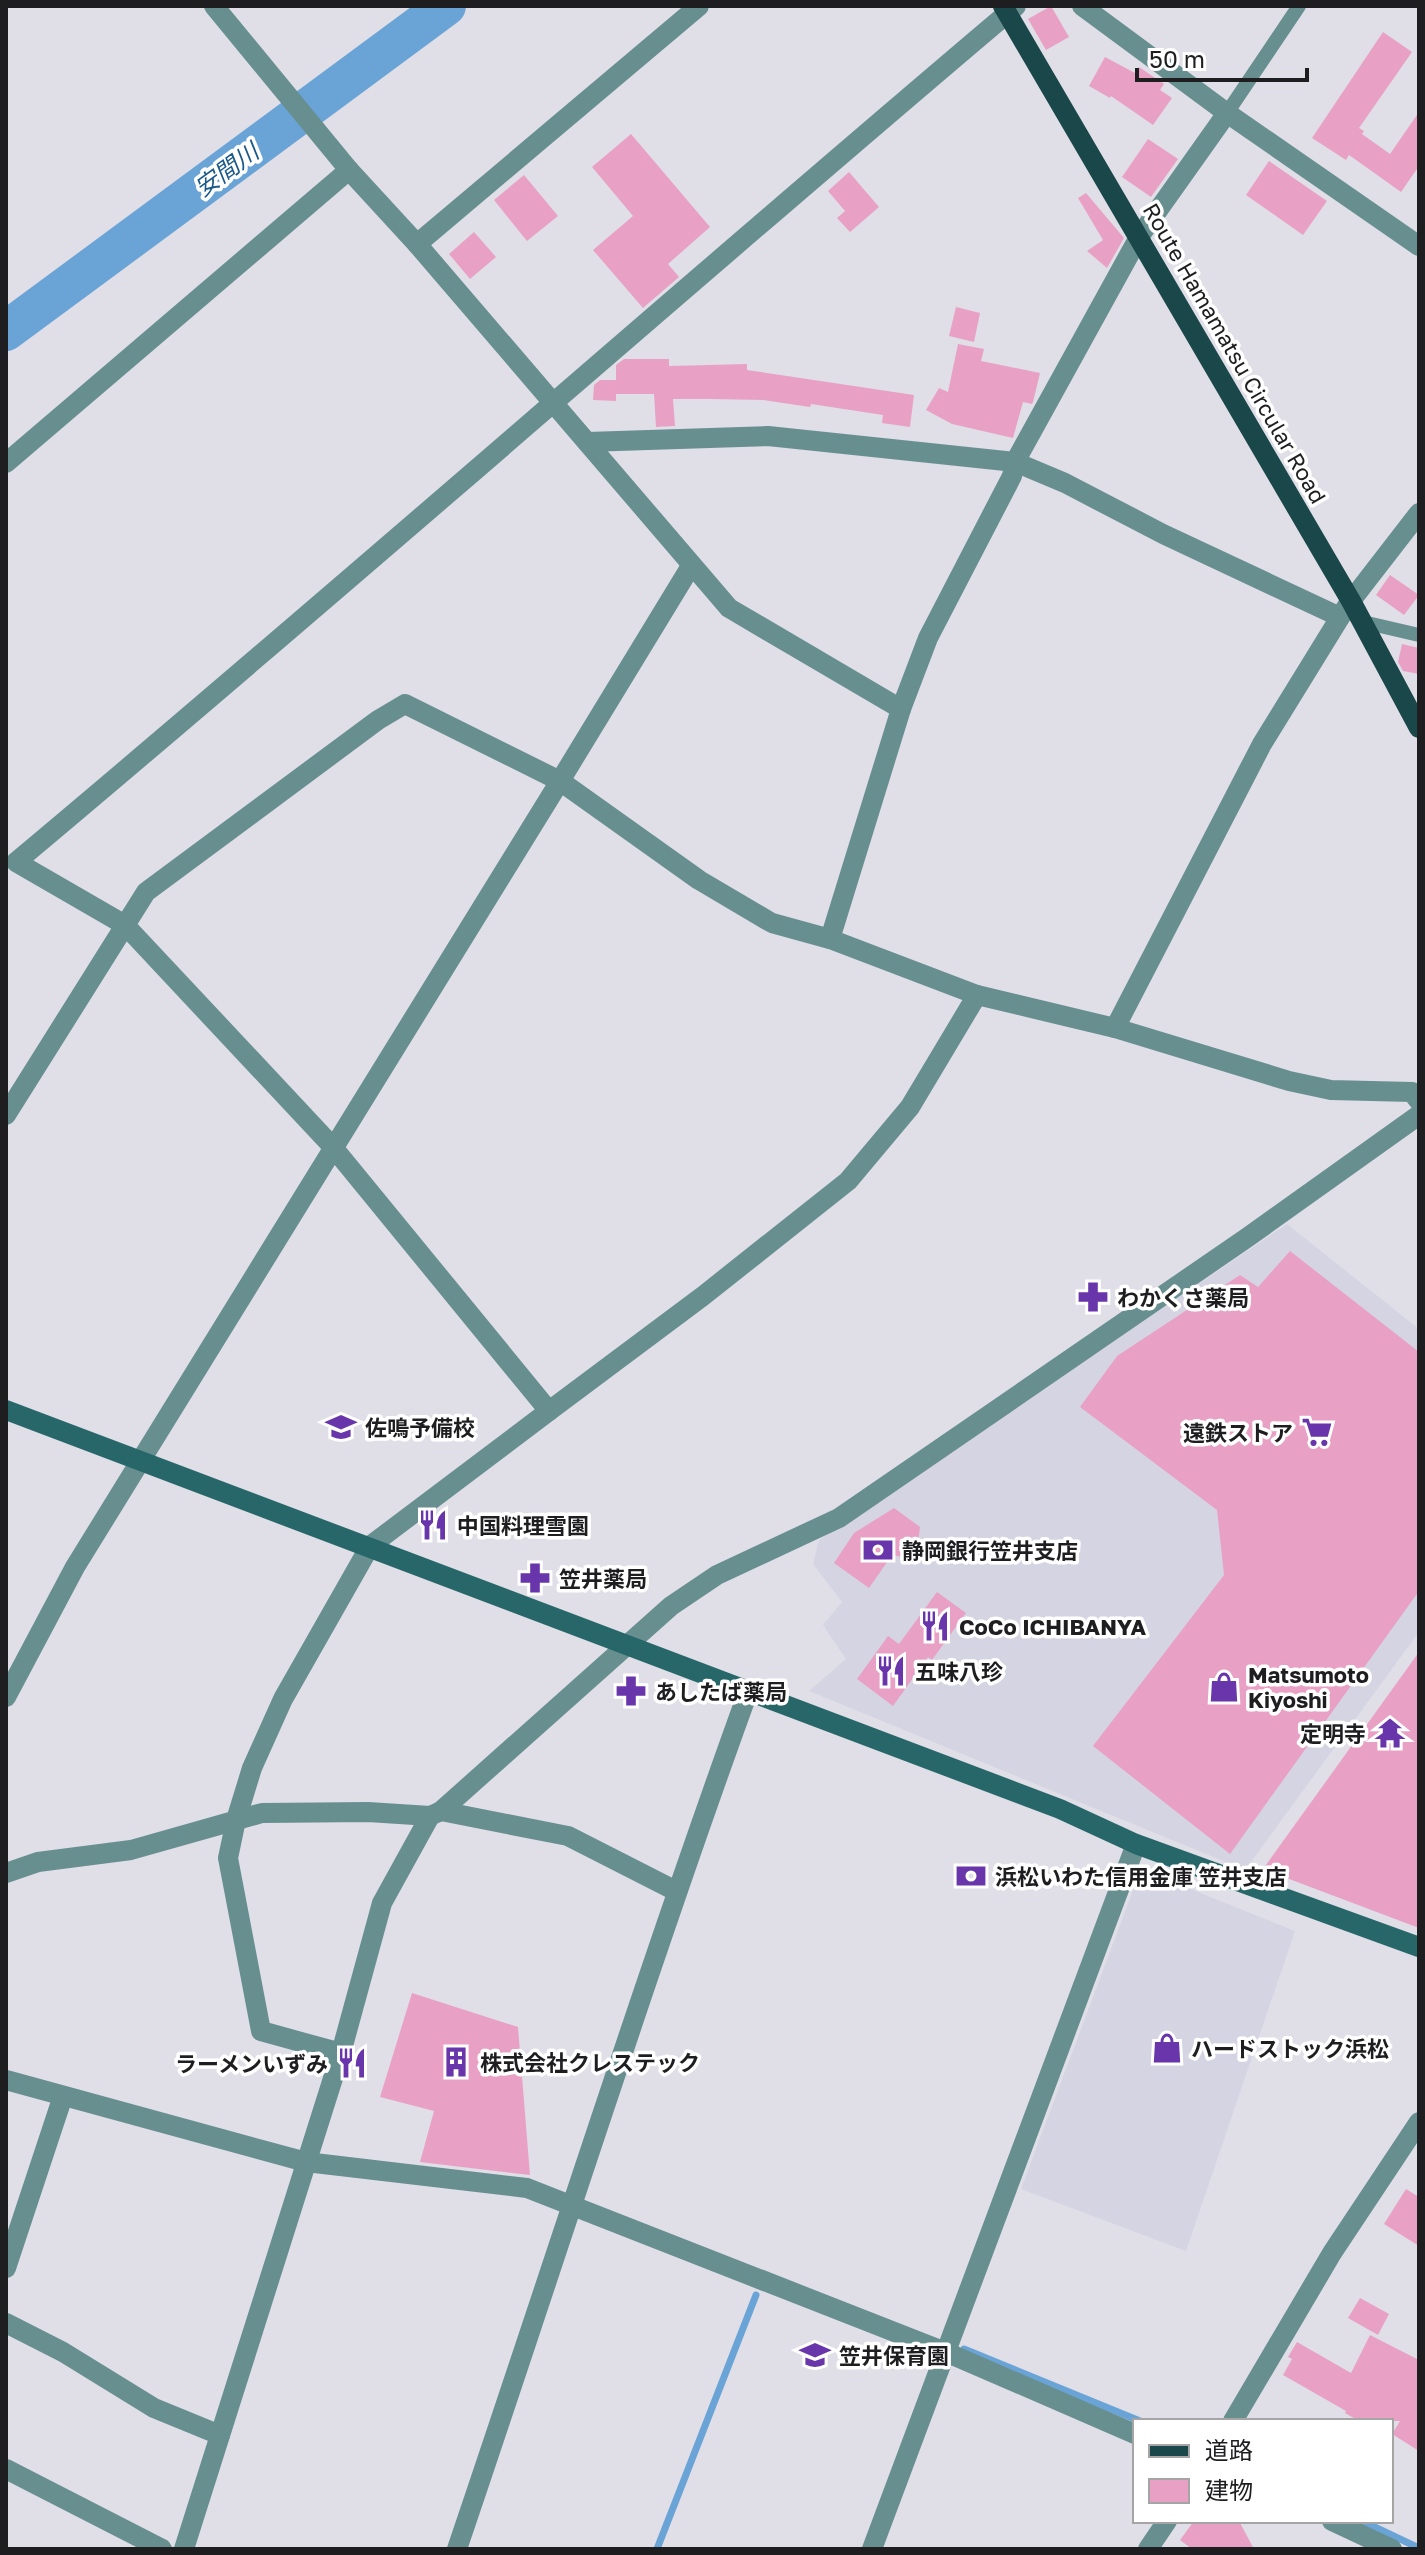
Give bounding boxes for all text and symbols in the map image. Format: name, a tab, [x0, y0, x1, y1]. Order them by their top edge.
scale bar	[1137, 32, 1307, 82]
text: 50 m	[1149, 44, 1205, 73]
water label: 安間川	[188, 134, 266, 202]
street label: Route Hamamatsu Circular Road	[1138, 198, 1332, 508]
pharmacy icon: わかくさ薬局	[1076, 1280, 1110, 1314]
place label: わかくさ薬局	[1117, 1284, 1249, 1311]
school or university icon: 佐鳴予備校	[324, 1410, 358, 1444]
place label: 佐鳴予備校	[365, 1414, 475, 1441]
supermarket icon: 遠鉄ストア	[1300, 1415, 1334, 1449]
place label: 遠鉄ストア	[1183, 1419, 1293, 1446]
restaurant icon: 中国料理雪園	[416, 1508, 450, 1542]
place label: 中国料理雪園	[457, 1512, 589, 1539]
bank icon: 静岡銀行笠井支店	[861, 1533, 895, 1567]
place label: 静岡銀行笠井支店	[902, 1537, 1078, 1564]
pharmacy icon: 笠井薬局	[518, 1561, 552, 1595]
place label: 笠井薬局	[559, 1565, 647, 1592]
restaurant icon: CoCo ICHIBANYA	[918, 1609, 952, 1643]
place label: CoCo ICHIBANYA	[959, 1613, 1146, 1640]
restaurant icon: 五味八珍	[874, 1654, 908, 1688]
place label: 五味八珍	[915, 1658, 1003, 1685]
place label: Matsumoto Kiyoshi	[1248, 1661, 1369, 1713]
shop icon: Matsumoto Kiyoshi	[1207, 1670, 1241, 1704]
pharmacy icon: あしたば薬局	[614, 1674, 648, 1708]
place label: あしたば薬局	[655, 1678, 787, 1705]
temple icon: 定明寺	[1373, 1716, 1407, 1750]
place label: 定明寺	[1300, 1720, 1366, 1747]
bank icon: 浜松いわた信用金庫 笠井支店	[954, 1859, 988, 1893]
place label: 浜松いわた信用金庫 笠井支店	[995, 1863, 1287, 1890]
shop icon: ハードストック浜松	[1150, 2031, 1184, 2065]
place label: ハードストック浜松	[1191, 2035, 1389, 2062]
building icon: 株式会社クレステック	[439, 2045, 473, 2079]
restaurant icon: ラーメンいずみ	[335, 2046, 369, 2080]
place label: 株式会社クレステック	[480, 2049, 700, 2076]
place label: ラーメンいずみ	[175, 2050, 328, 2077]
school or university icon: 笠井保育園	[798, 2338, 832, 2372]
place label: 笠井保育園	[839, 2342, 949, 2369]
legend	[1133, 2419, 1393, 2523]
text: 道路	[1205, 2435, 1253, 2464]
text: 建物	[1205, 2475, 1253, 2504]

